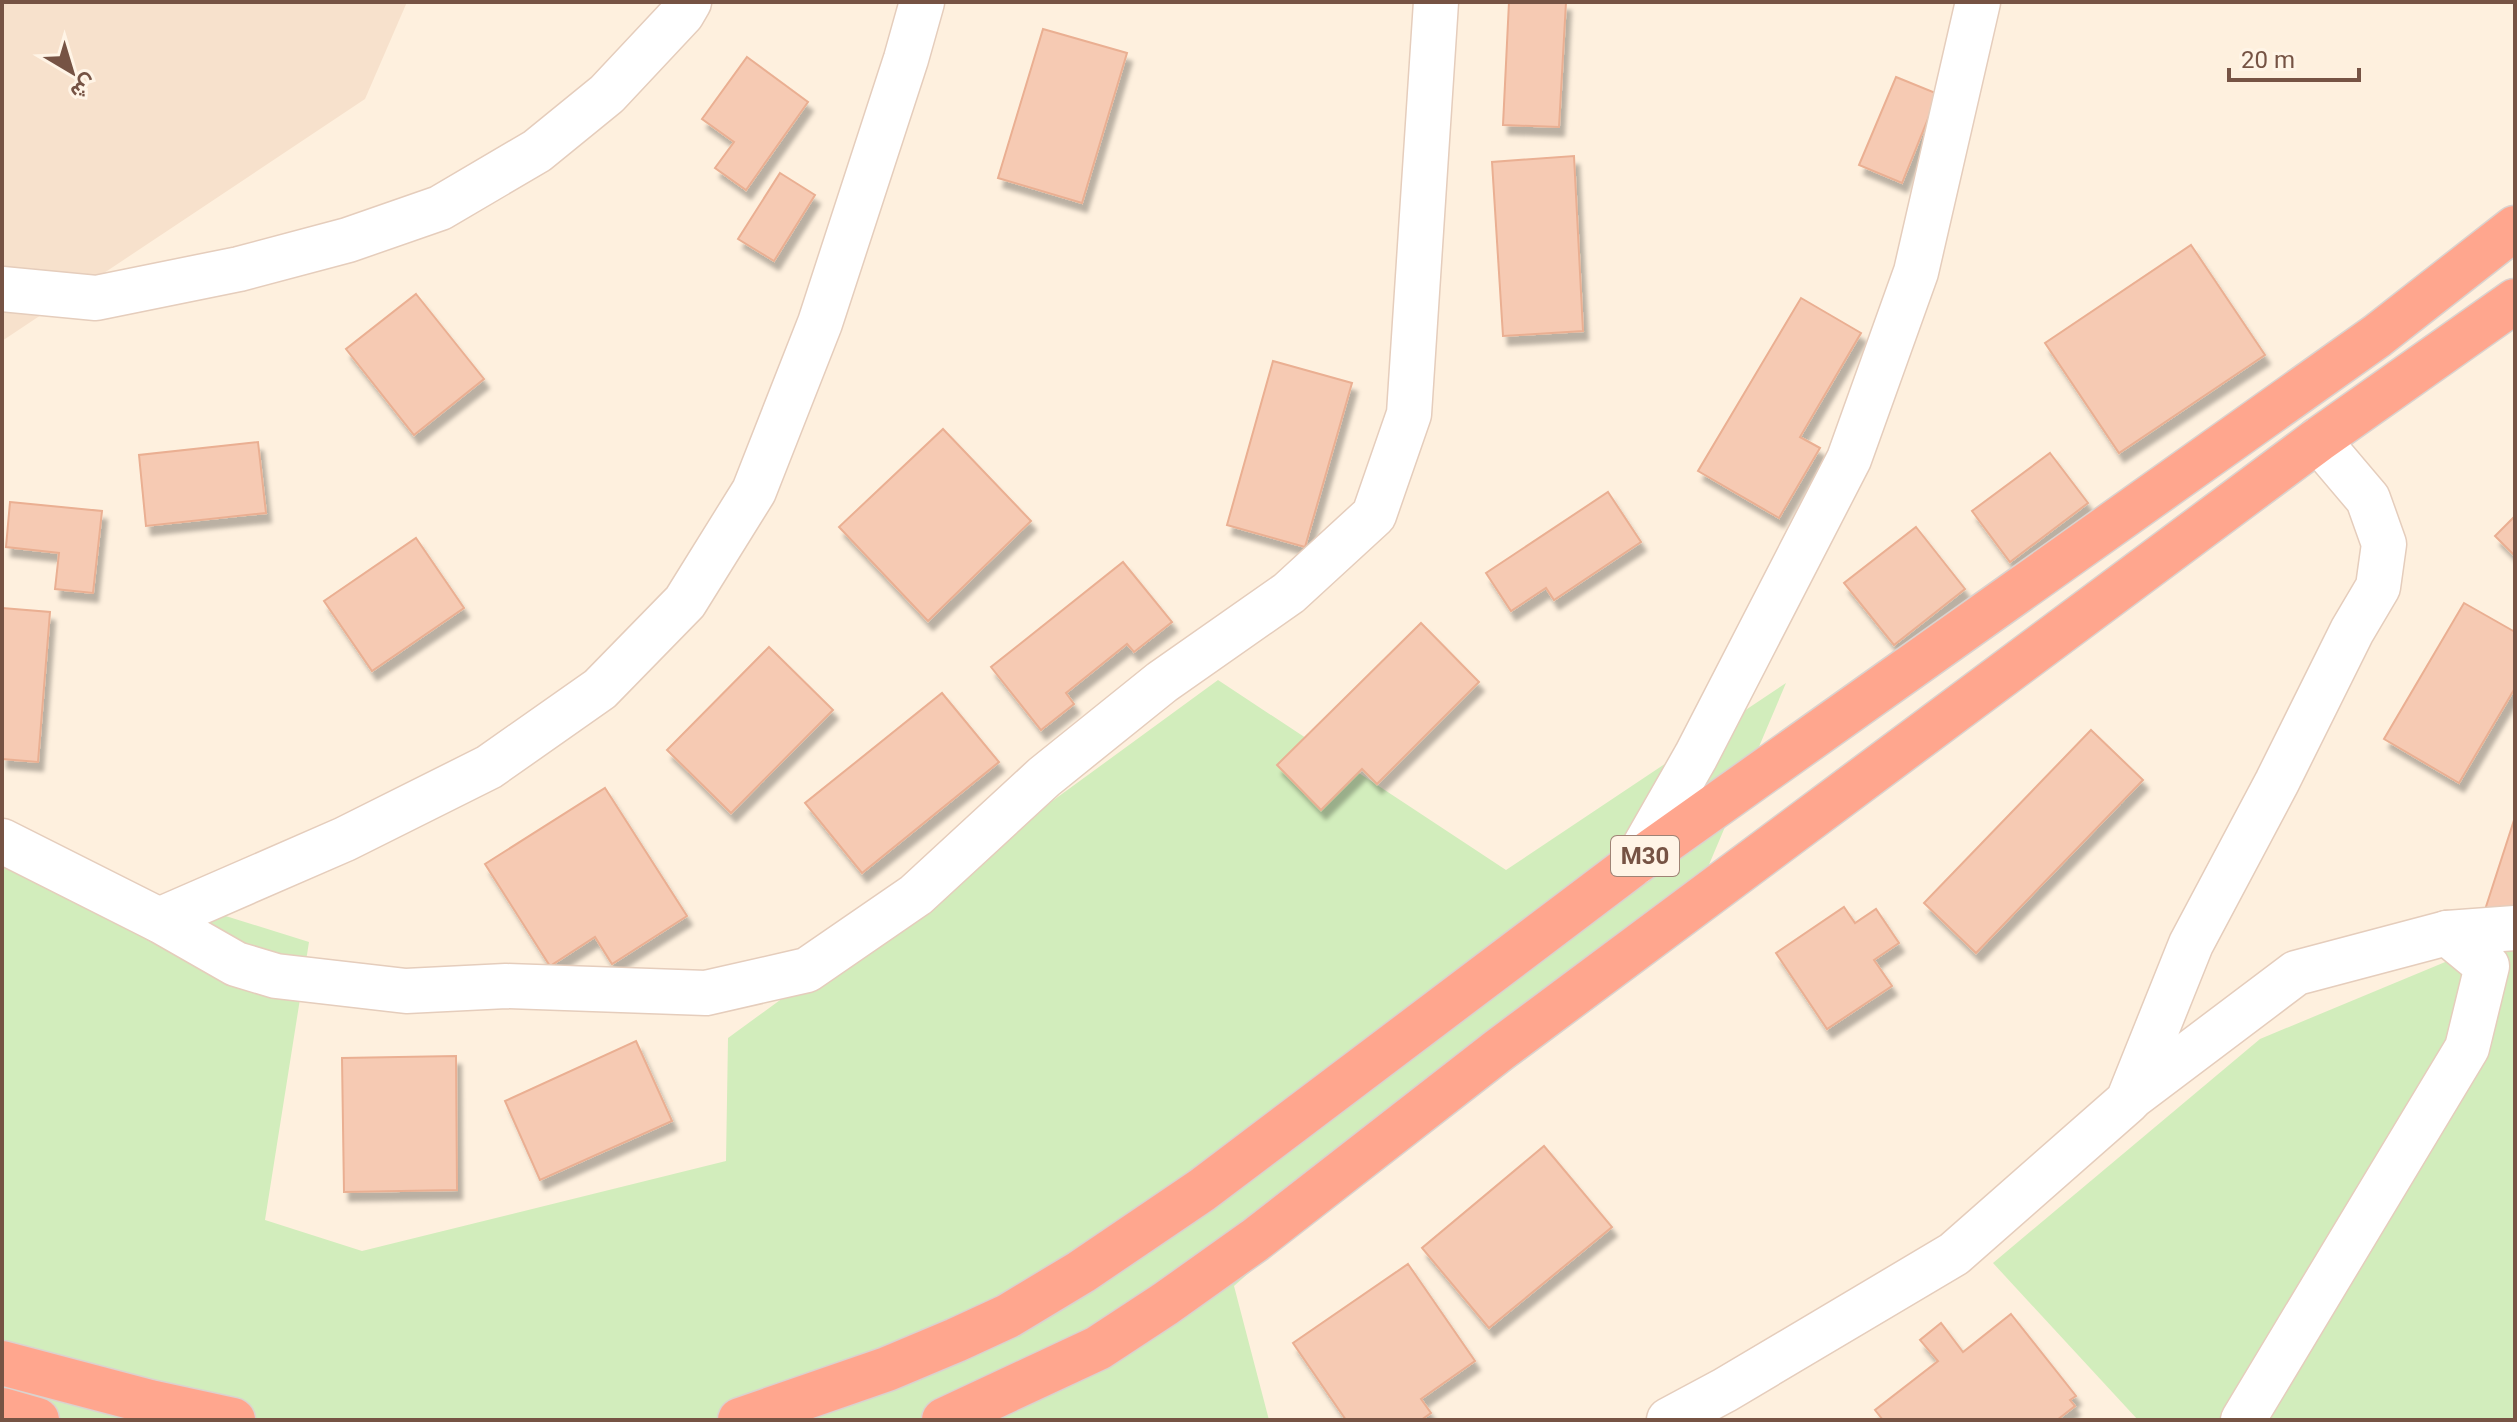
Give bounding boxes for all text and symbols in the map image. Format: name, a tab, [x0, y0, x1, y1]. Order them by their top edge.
north arrow	[32, 32, 112, 112]
scale bar	[2229, 32, 2359, 82]
text: 20 m	[2241, 46, 2295, 74]
text: ش	[65, 69, 102, 105]
road number: M30	[1611, 836, 1679, 876]

